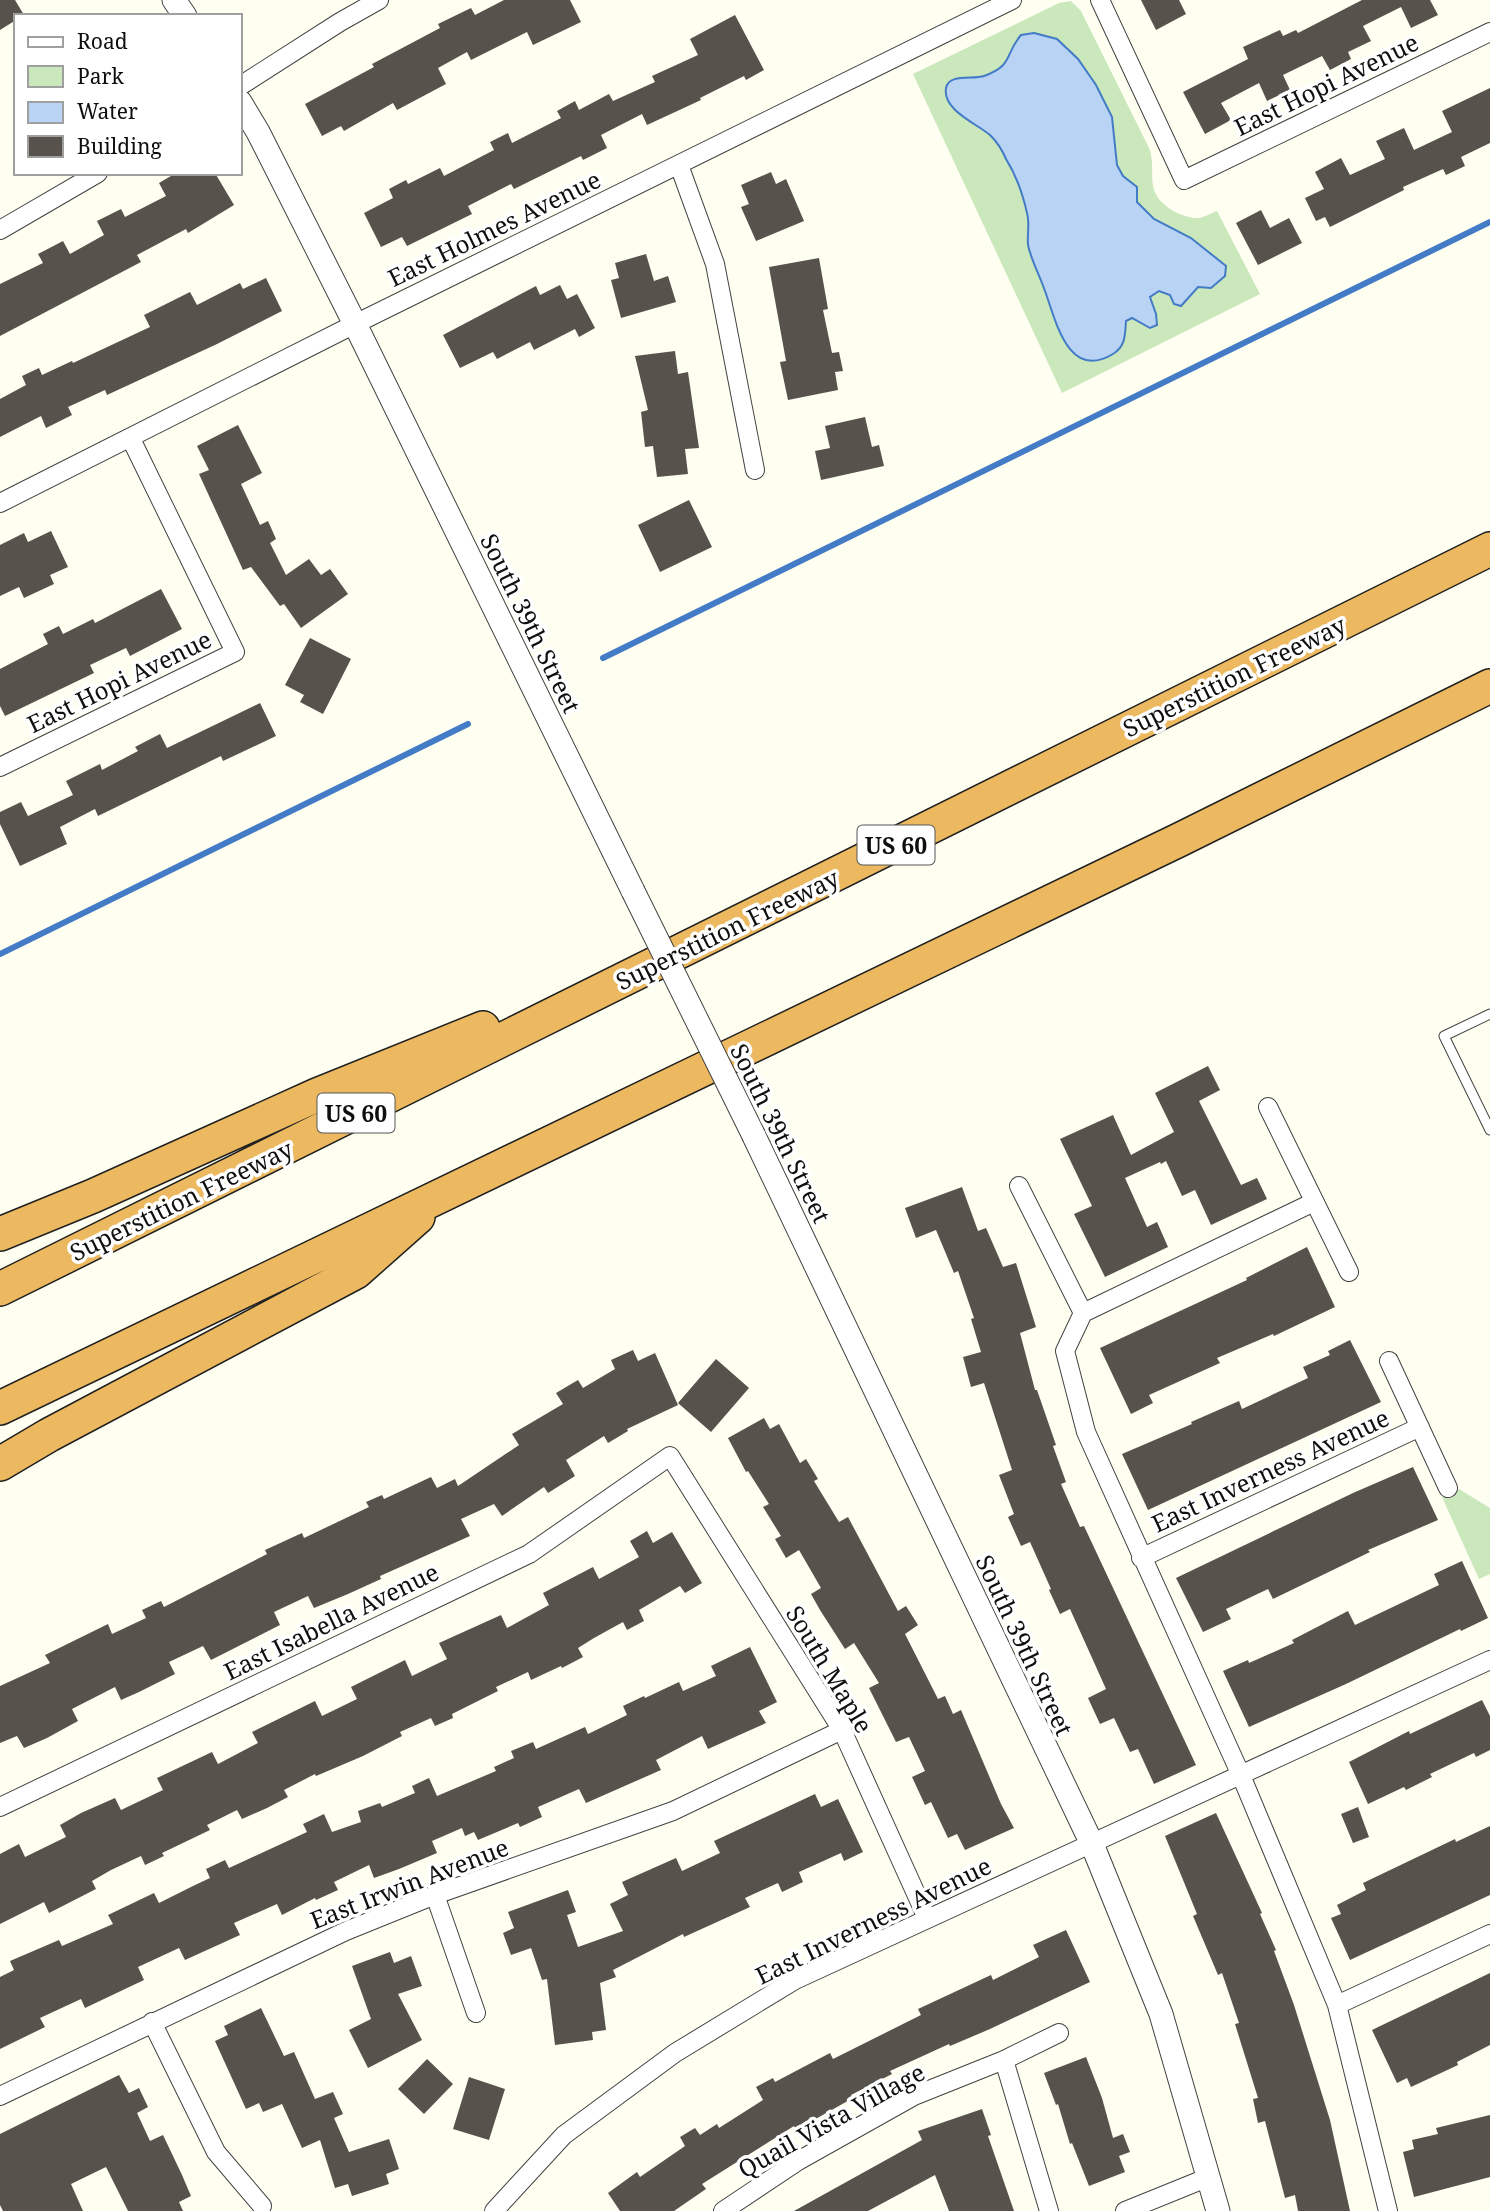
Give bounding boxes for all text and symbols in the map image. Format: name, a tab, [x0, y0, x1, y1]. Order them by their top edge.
legend	[14, 14, 242, 175]
street label: East Hopi Avenue	[1228, 25, 1424, 143]
text: Road	[77, 27, 128, 55]
text: Park	[77, 62, 124, 90]
text: Water	[77, 97, 138, 125]
text: Building	[77, 132, 162, 160]
street label: East Holmes Avenue	[382, 162, 606, 294]
street label: South 39th Street	[473, 528, 589, 718]
street label: Superstition Freeway	[1117, 607, 1351, 744]
street label: East Hopi Avenue	[21, 622, 217, 740]
road number: US 60	[858, 825, 934, 864]
street label: Superstition Freeway	[610, 860, 844, 997]
street label: South 39th Street	[723, 1038, 839, 1228]
road number: US 60	[318, 1094, 394, 1132]
street label: Superstition Freeway	[64, 1131, 298, 1268]
street label: East Inverness Avenue	[1146, 1400, 1394, 1540]
street label: South 39th Street	[969, 1549, 1081, 1741]
street label: East Isabella Avenue	[218, 1555, 444, 1687]
street label: South Maple	[779, 1599, 881, 1739]
street label: East Irwin Avenue	[305, 1830, 513, 1936]
street label: East Inverness Avenue	[750, 1849, 996, 1991]
street label: Quail Vista Village	[732, 2055, 930, 2185]

